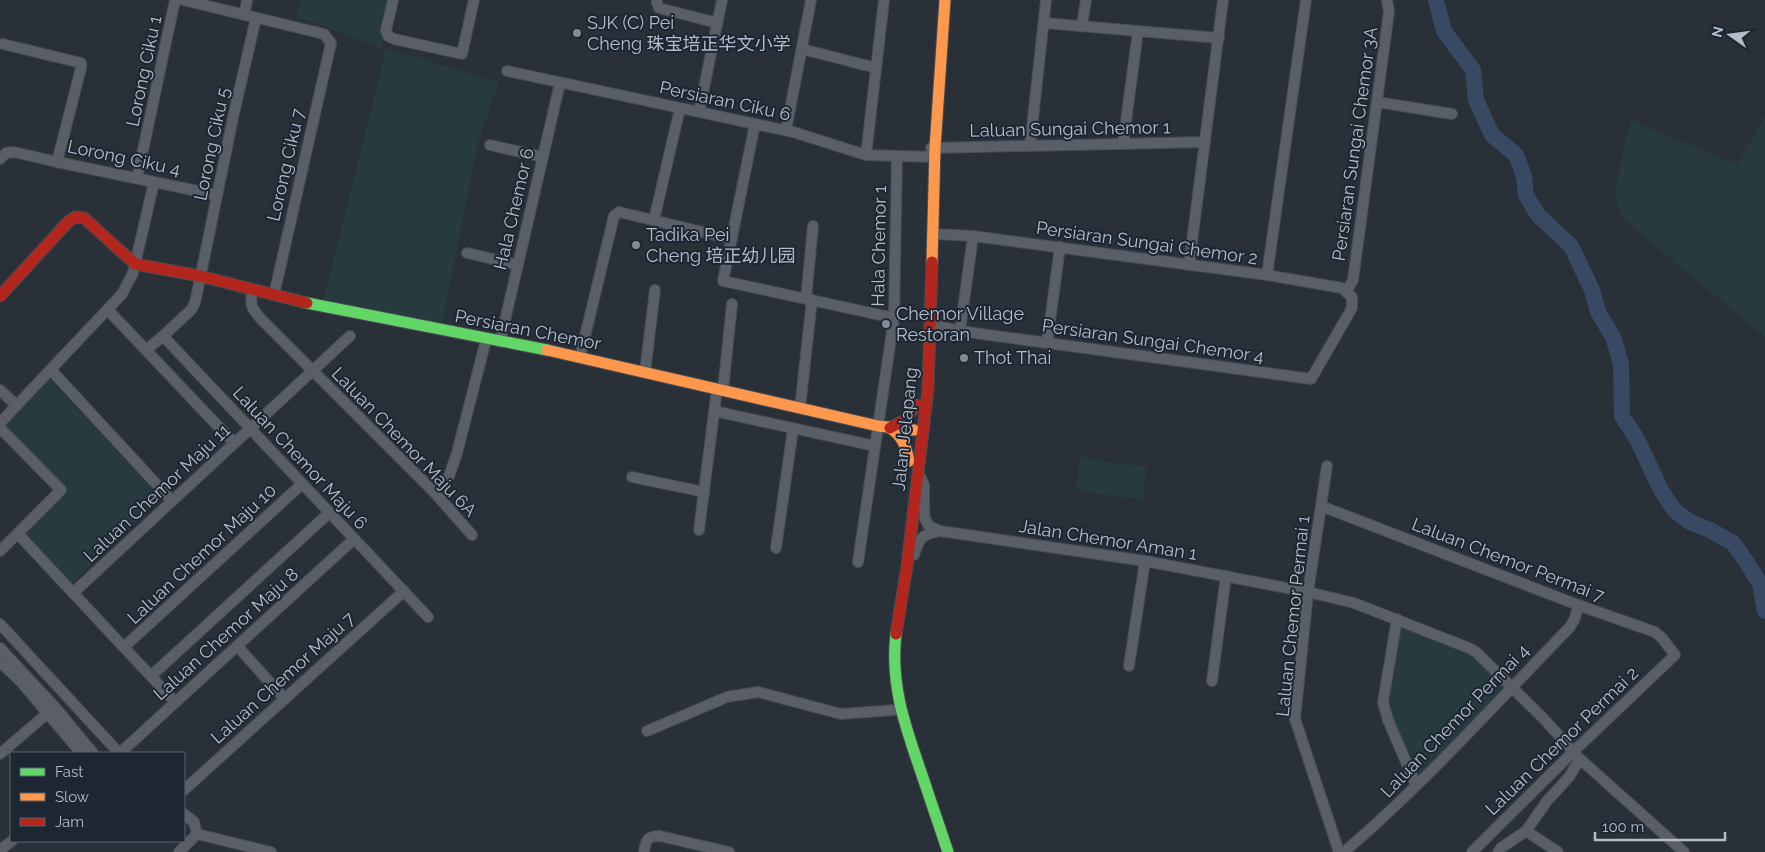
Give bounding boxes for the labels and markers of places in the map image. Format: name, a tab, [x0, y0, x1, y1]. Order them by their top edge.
place label: SJK (C) Pei Cheng 珠宝培正华文小学	[587, 12, 791, 54]
marker: SJK (C) Pei Cheng 珠宝培正华文小学	[571, 27, 583, 39]
place label: Tadika Pei Cheng 培正幼儿园	[646, 224, 796, 266]
marker: Tadika Pei Cheng 培正幼儿园	[630, 239, 642, 251]
place label: Chemor Village Restoran	[896, 303, 1024, 345]
marker: Chemor Village Restoran	[880, 318, 892, 330]
place label: Thot Thai	[974, 347, 1051, 368]
marker: Thot Thai	[958, 352, 970, 364]

